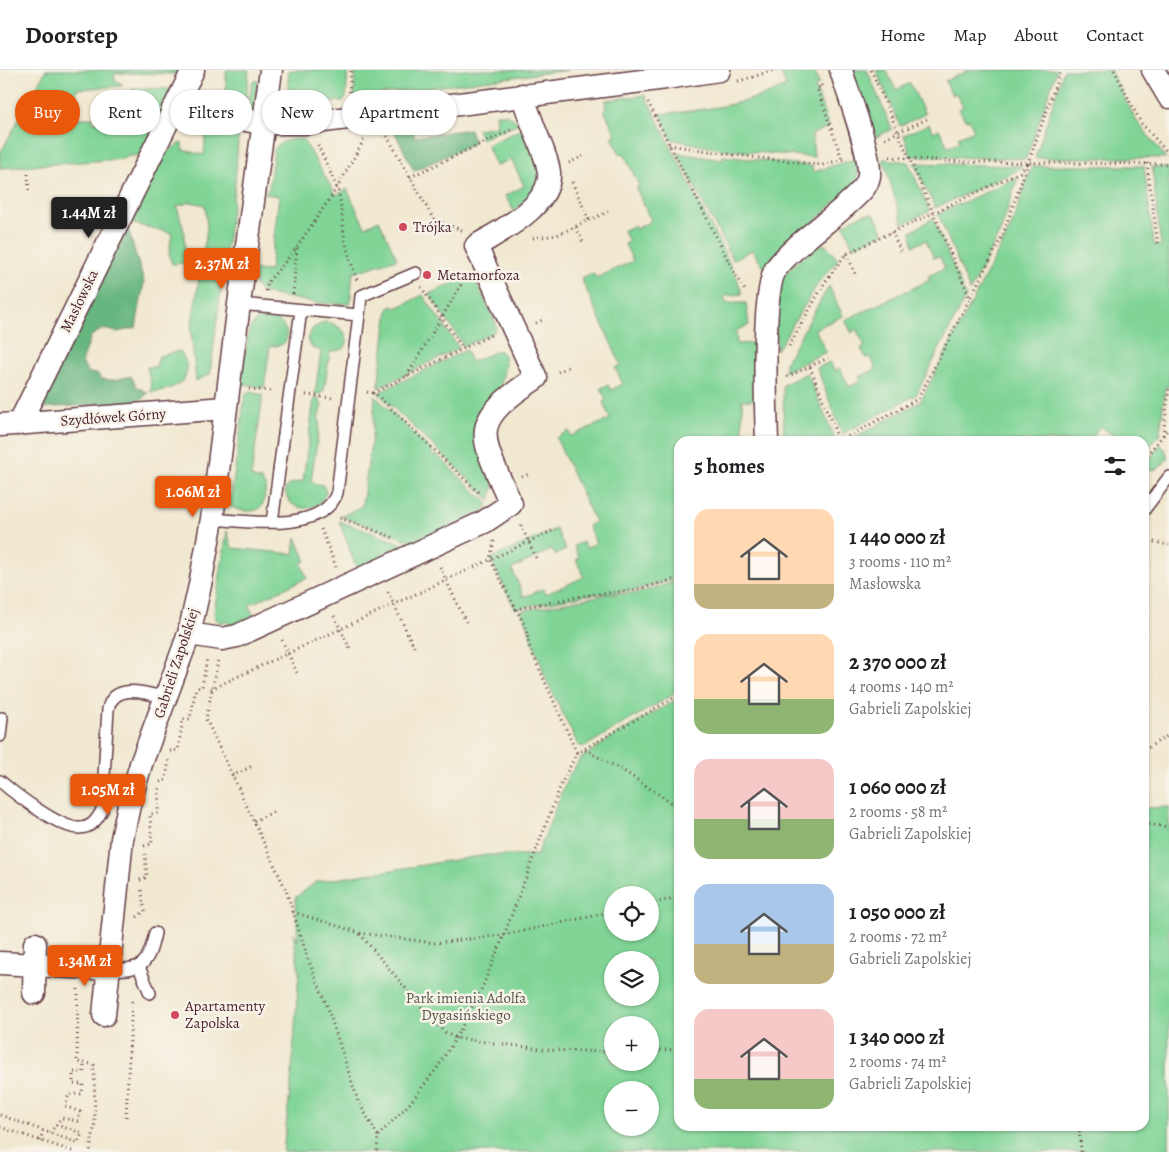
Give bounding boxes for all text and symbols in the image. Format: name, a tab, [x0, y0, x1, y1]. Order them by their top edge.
text: Doorstep	[25, 19, 118, 51]
text: Home	[880, 23, 925, 47]
text: Map	[953, 23, 986, 47]
text: About	[1014, 23, 1058, 47]
text: Contact	[1086, 23, 1144, 47]
chip: Buy	[15, 90, 80, 135]
chip: Rent	[90, 90, 160, 135]
chip: Filters	[170, 90, 252, 135]
chip: New	[262, 90, 332, 135]
chip: Apartment	[342, 90, 457, 135]
pin: 1.44M zł	[37, 196, 141, 239]
text: 1.44M zł	[62, 202, 116, 224]
place label: Trójka	[413, 217, 452, 237]
marker: Trójka	[397, 221, 409, 233]
pin: 2.37M zł	[170, 248, 274, 290]
text: 2.37M zł	[195, 253, 249, 275]
place label: Metamorfoza	[437, 265, 520, 285]
street label: Masłowska	[55, 266, 103, 336]
marker: Metamorfoza	[421, 269, 433, 281]
street label: Szydłówek Górny	[60, 403, 167, 431]
text: 5 homes	[694, 452, 765, 480]
icon: filters	[1101, 452, 1129, 480]
pin: 1.06M zł	[141, 476, 245, 518]
text: 1.06M zł	[166, 481, 220, 503]
text: 1 440 000 zł	[849, 523, 945, 551]
icon: home	[734, 529, 794, 589]
text: 3 rooms · 110 m²	[849, 551, 951, 573]
text: Masłowska	[849, 573, 921, 595]
street label: Gabrieli Zapolskiej	[149, 605, 203, 721]
text: 2 370 000 zł	[849, 648, 946, 676]
icon: home	[734, 654, 794, 714]
text: 4 rooms · 140 m²	[849, 676, 954, 698]
text: Gabrieli Zapolskiej	[849, 698, 971, 720]
text: 1 060 000 zł	[849, 773, 946, 801]
pin: 1.05M zł	[56, 774, 160, 816]
text: 1.05M zł	[81, 779, 135, 801]
icon: home	[734, 779, 794, 839]
text: 2 rooms · 58 m²	[849, 801, 947, 823]
text: Gabrieli Zapolskiej	[849, 823, 971, 845]
map controls	[604, 886, 659, 1136]
button: locate	[604, 886, 659, 941]
text: 1 050 000 zł	[849, 898, 945, 926]
icon: home	[734, 904, 794, 964]
text: 2 rooms · 72 m²	[849, 926, 947, 948]
pin: 1.34M zł	[33, 944, 137, 987]
text: Gabrieli Zapolskiej	[849, 948, 971, 970]
text: 1.34M zł	[59, 950, 111, 972]
button: layers	[604, 951, 659, 1006]
park label: Park imienia Adolfa Dygasińskiego	[406, 988, 526, 1025]
place label: Apartamenty Zapolska	[184, 996, 265, 1033]
marker: Apartamenty Zapolska	[169, 1009, 181, 1021]
button: +	[604, 1016, 659, 1071]
text: 1 340 000 zł	[849, 1023, 945, 1051]
icon: home	[734, 1029, 794, 1089]
text: 2 rooms · 74 m²	[849, 1051, 947, 1073]
text: Gabrieli Zapolskiej	[849, 1073, 971, 1095]
button: −	[604, 1081, 659, 1136]

